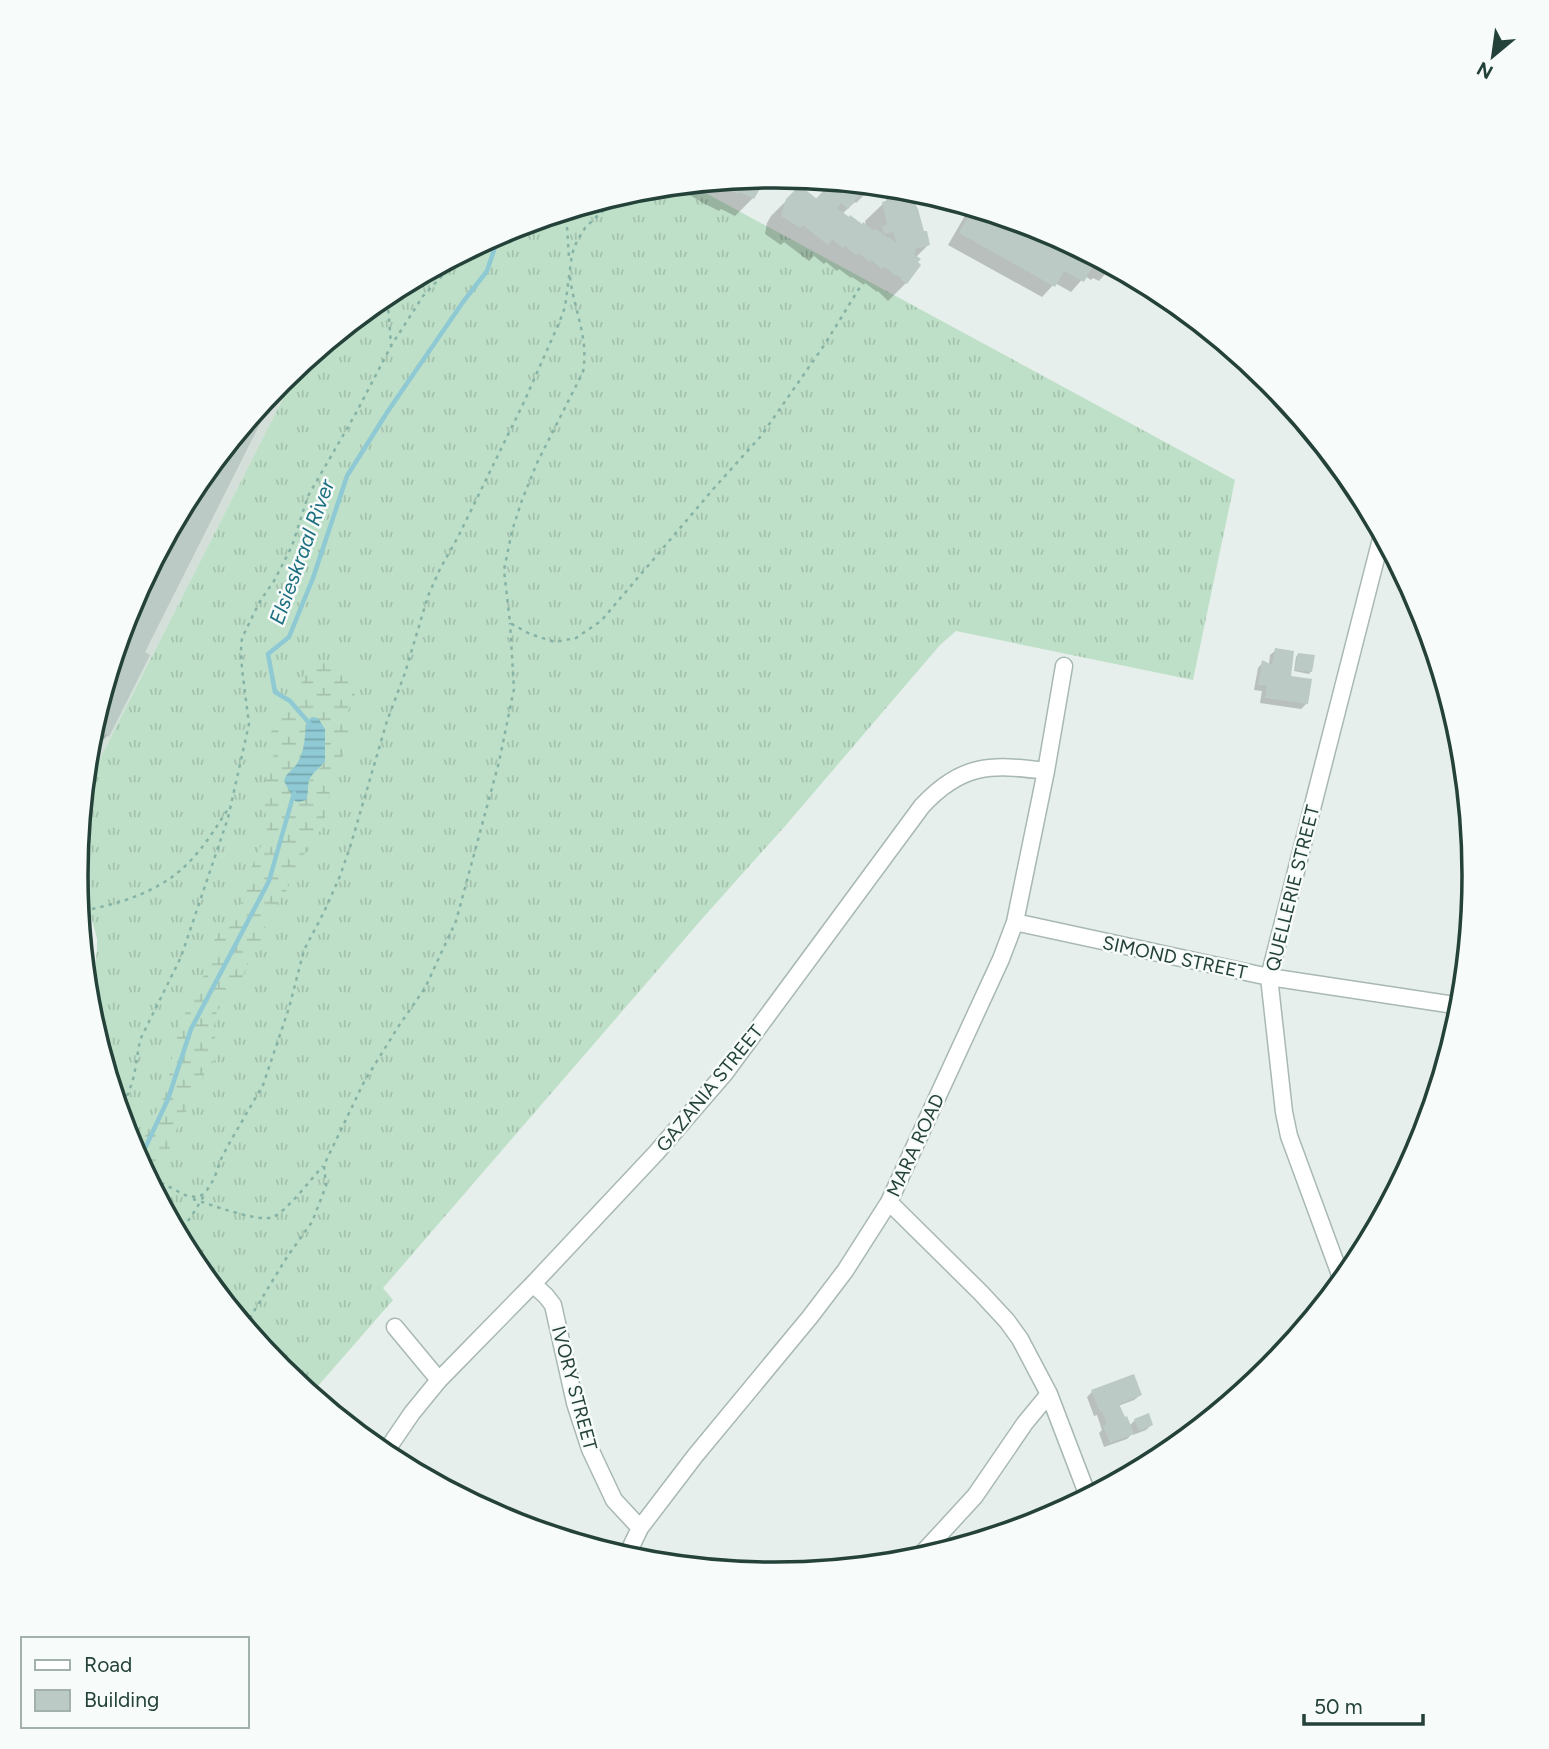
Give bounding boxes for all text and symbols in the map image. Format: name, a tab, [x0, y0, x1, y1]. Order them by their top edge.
north arrow	[1458, 21, 1528, 91]
text: N	[1473, 57, 1497, 84]
water label: Elsieskraal River	[264, 475, 340, 628]
street label: QUELLERIE STREET	[1261, 802, 1324, 974]
street label: SIMOND STREET	[1101, 931, 1250, 984]
street label: GAZANIA STREET	[651, 1020, 768, 1156]
street label: MARA ROAD	[882, 1090, 949, 1200]
street label: IVORY STREET	[547, 1323, 602, 1453]
legend	[21, 1637, 248, 1728]
text: Road	[84, 1652, 132, 1677]
scale bar	[1304, 1682, 1423, 1726]
text: Building	[84, 1687, 159, 1712]
text: 50 m	[1314, 1694, 1363, 1719]

